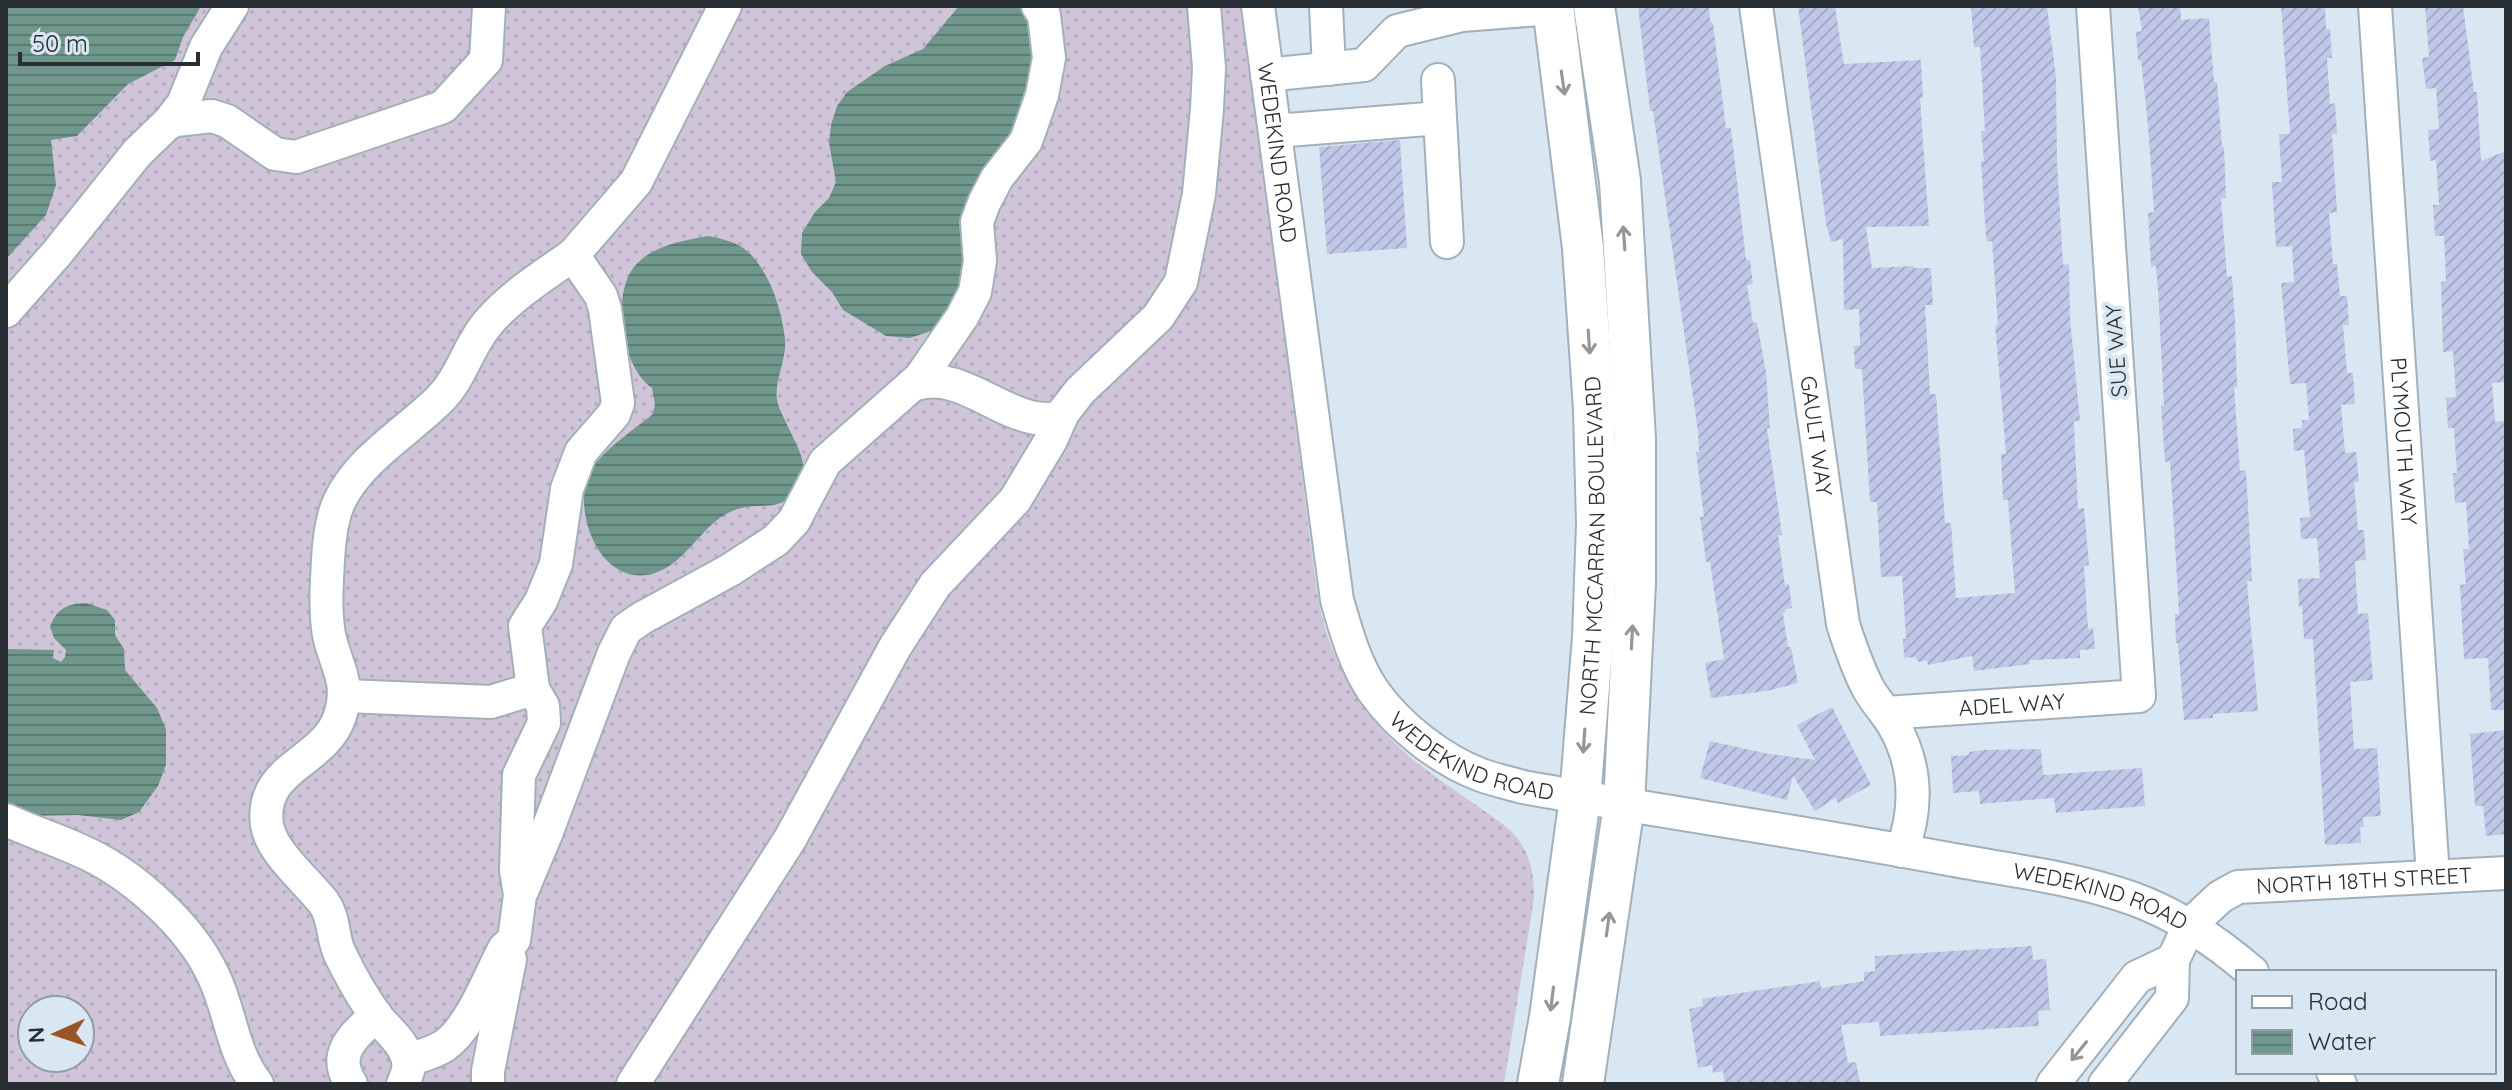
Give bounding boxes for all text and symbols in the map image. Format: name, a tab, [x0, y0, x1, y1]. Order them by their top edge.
scale bar	[20, 16, 198, 66]
text: 50 m	[32, 28, 88, 58]
street label: WEDEKIND ROAD	[1252, 61, 1303, 245]
one-way arrow	[1556, 70, 1571, 95]
one-way arrow	[1616, 225, 1631, 252]
street label: SUE WAY	[2099, 304, 2133, 398]
one-way arrow	[1582, 328, 1597, 355]
street label: PLYMOUTH WAY	[2384, 356, 2424, 526]
street label: GAULT WAY	[1794, 374, 1839, 498]
street label: NORTH MCCARRAN BOULEVARD	[1573, 375, 1611, 716]
one-way arrow	[1625, 624, 1640, 651]
street label: ADEL WAY	[1958, 687, 2066, 722]
street label: WEDEKIND ROAD	[1383, 705, 1556, 806]
one-way arrow	[1576, 727, 1591, 754]
street label: WEDEKIND ROAD	[2011, 856, 2193, 936]
street label: NORTH 18TH STREET	[2255, 861, 2473, 900]
one-way arrow	[1601, 912, 1616, 937]
legend	[2236, 970, 2496, 1074]
one-way arrow	[1545, 985, 1560, 1012]
text: Road	[2308, 986, 2368, 1016]
north arrow	[16, 994, 96, 1074]
text: N	[22, 1026, 50, 1044]
text: Water	[2308, 1026, 2376, 1056]
one-way arrow	[2071, 1041, 2089, 1062]

